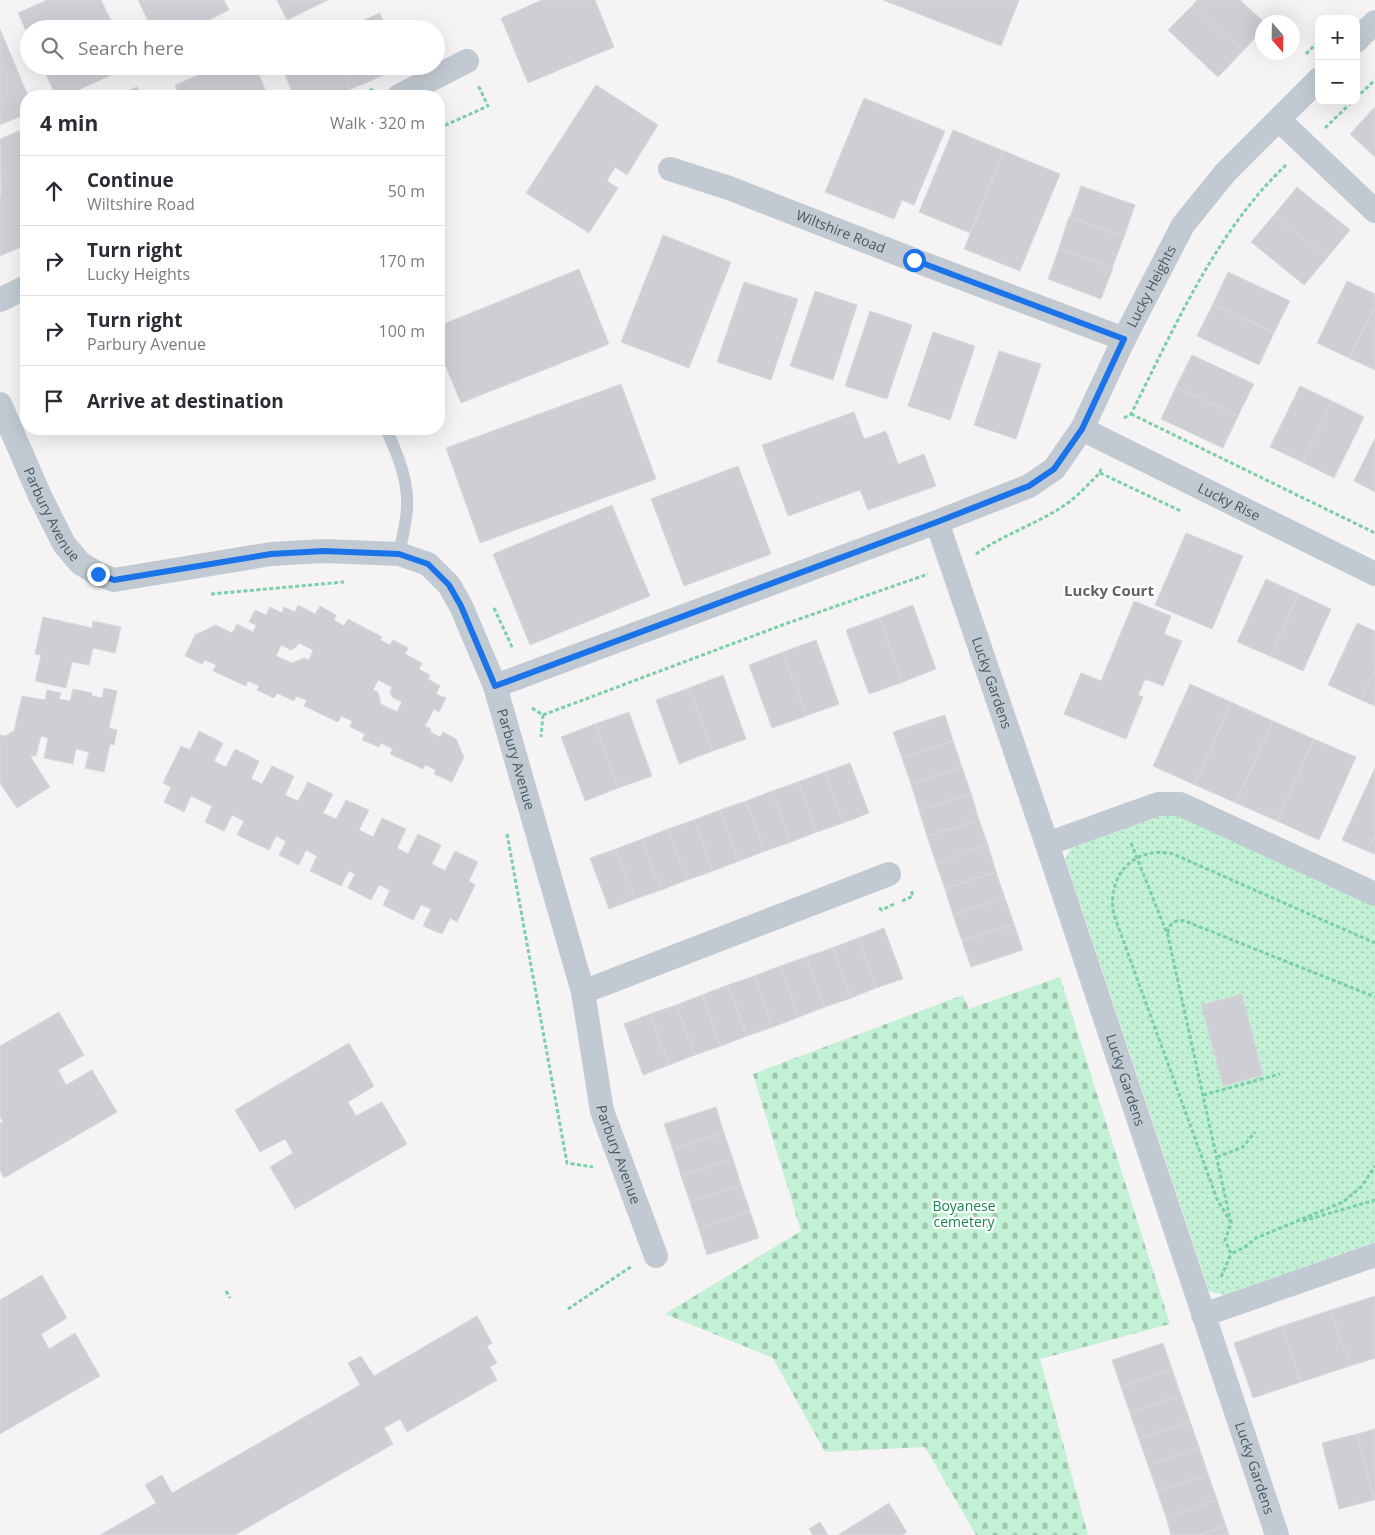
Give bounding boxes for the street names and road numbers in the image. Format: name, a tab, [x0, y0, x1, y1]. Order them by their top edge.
street label: Wiltshire Road	[794, 205, 889, 257]
street label: Lucky Heights	[1122, 241, 1180, 330]
street label: Parbury Avenue	[20, 464, 85, 565]
street label: Lucky Rise	[1195, 478, 1264, 525]
street label: Lucky Gardens	[968, 634, 1017, 732]
street label: Parbury Avenue	[493, 706, 540, 812]
street label: Lucky Gardens	[1102, 1031, 1150, 1129]
street label: Parbury Avenue	[592, 1104, 646, 1207]
street label: Lucky Gardens	[1231, 1419, 1279, 1517]

